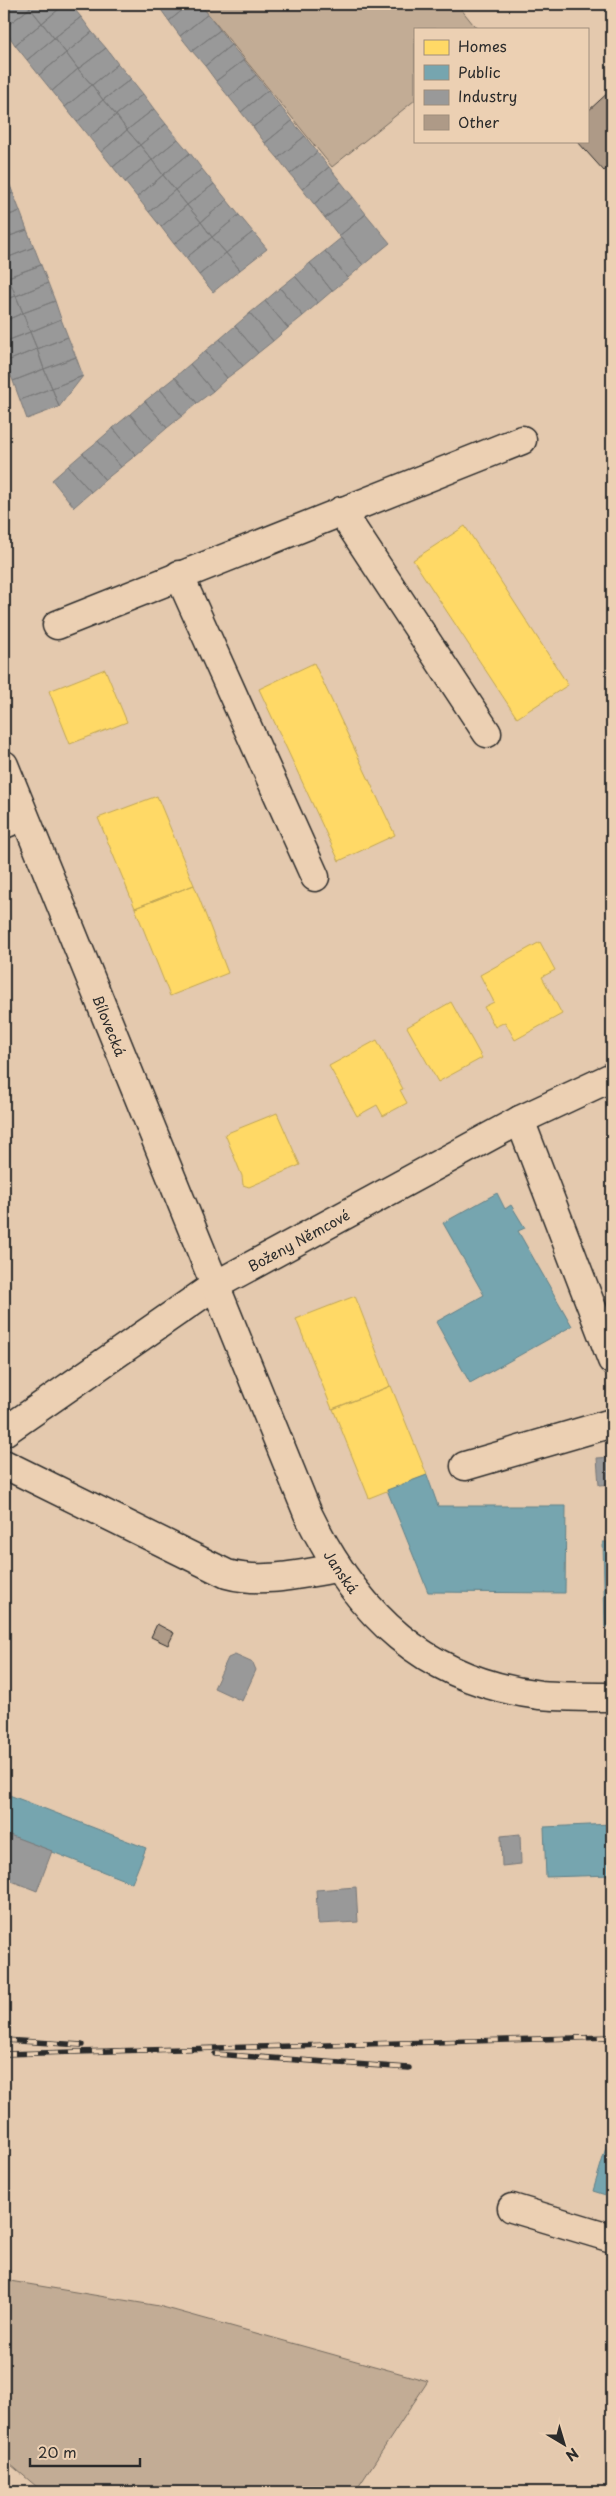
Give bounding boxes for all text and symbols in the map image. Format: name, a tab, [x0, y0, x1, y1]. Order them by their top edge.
legend	[414, 28, 588, 142]
text: Homes	[458, 34, 507, 57]
text: Public	[458, 60, 501, 83]
text: Industry	[458, 84, 517, 107]
text: Other	[458, 110, 499, 133]
street label: Bílovecká	[88, 991, 132, 1060]
street label: Boženy Němcové	[244, 1204, 353, 1276]
street label: Janská	[319, 1546, 364, 1598]
north arrow	[538, 2418, 588, 2468]
scale bar	[30, 2436, 140, 2468]
text: 20 m	[38, 2440, 77, 2463]
text: N	[561, 2443, 583, 2466]

